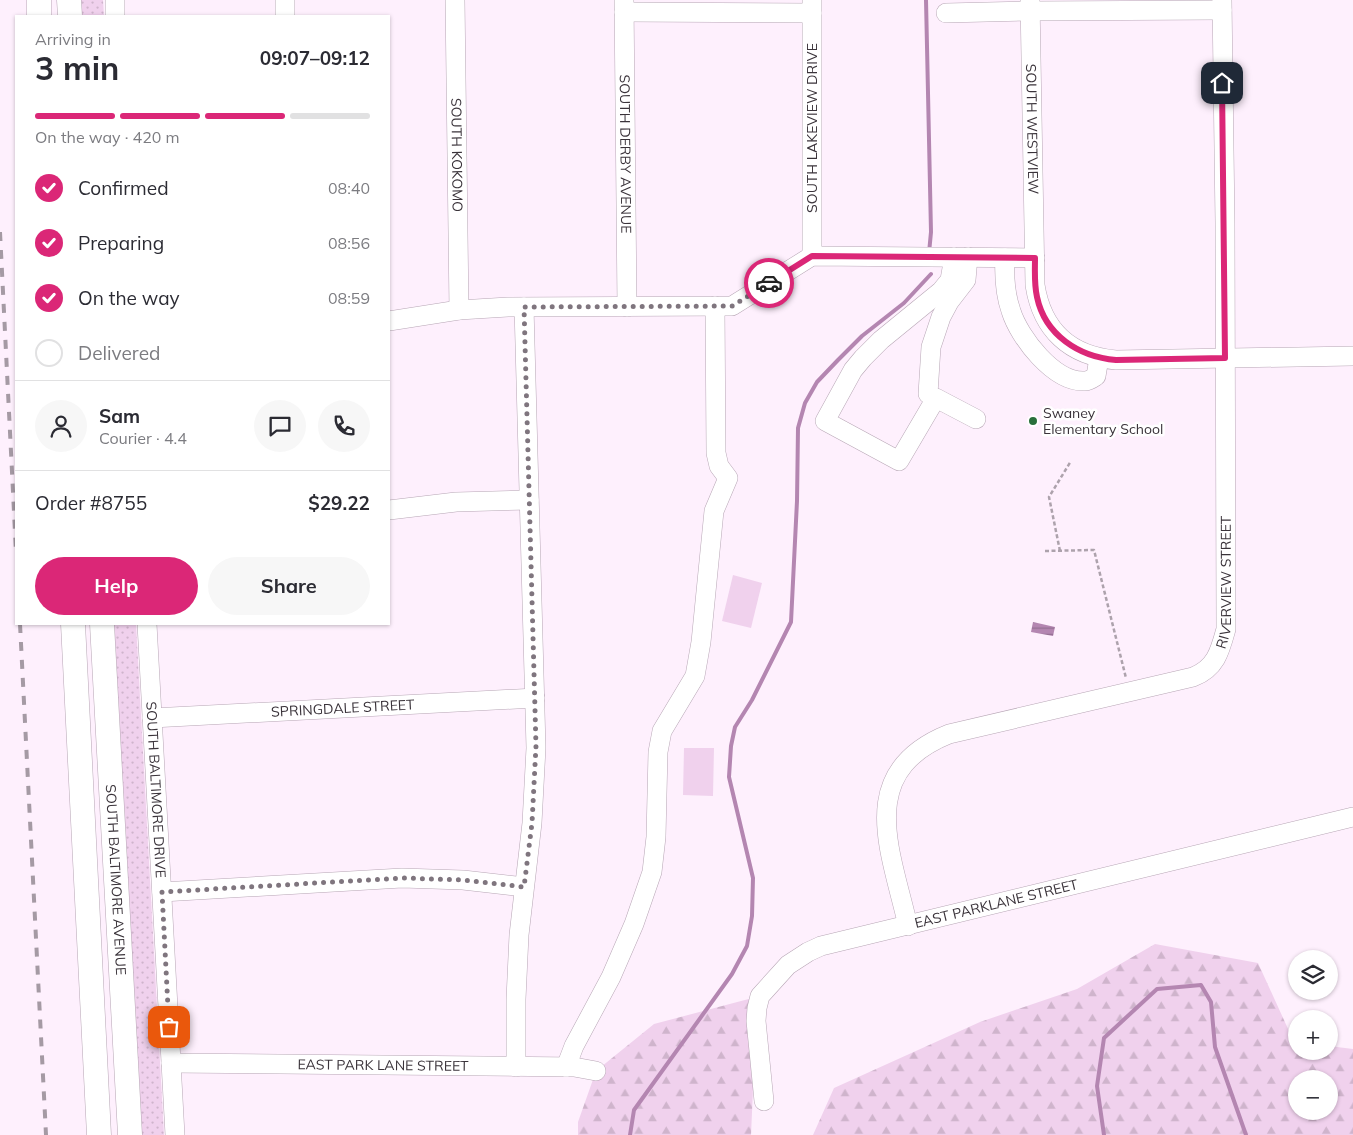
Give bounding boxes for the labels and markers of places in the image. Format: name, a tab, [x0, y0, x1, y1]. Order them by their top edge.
pin	[1201, 62, 1243, 104]
place label: Swaney Elementary School	[1043, 404, 1163, 438]
marker: Swaney Elementary School	[1027, 415, 1039, 427]
pin	[148, 1006, 190, 1048]

